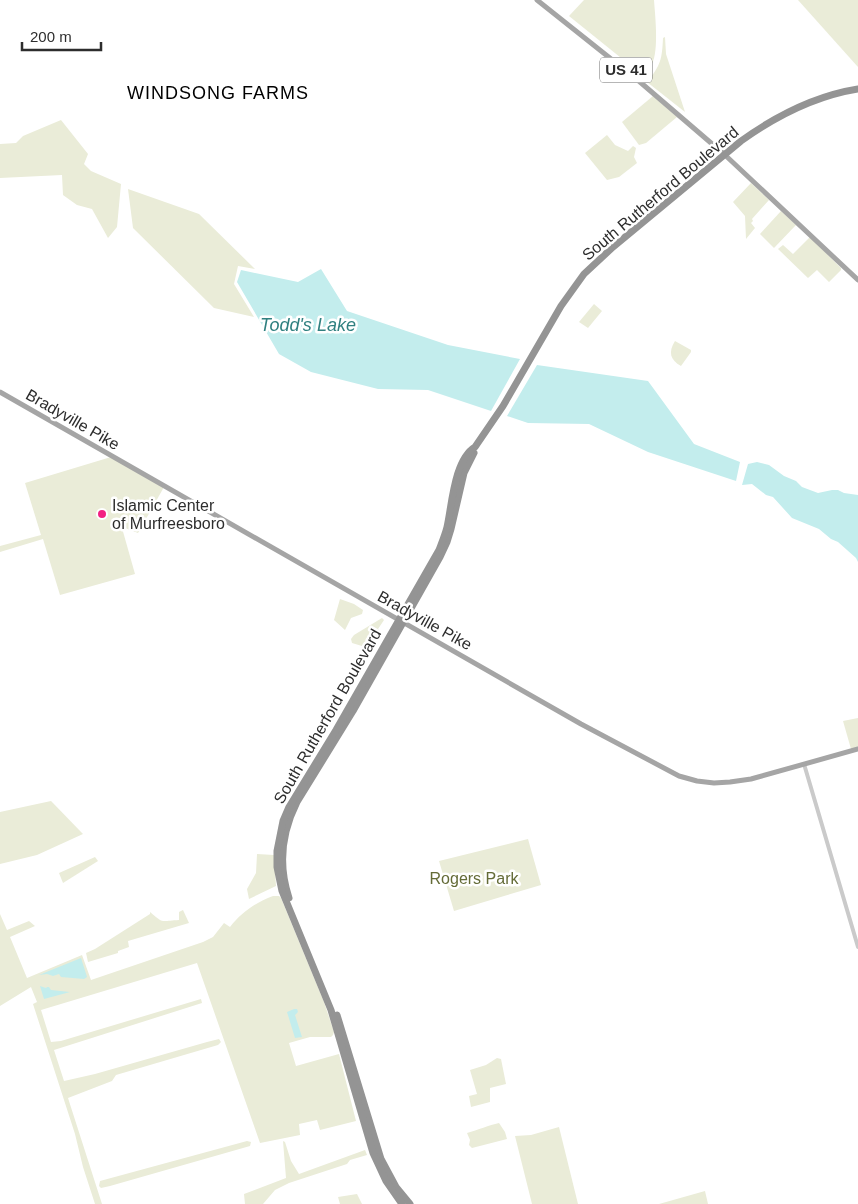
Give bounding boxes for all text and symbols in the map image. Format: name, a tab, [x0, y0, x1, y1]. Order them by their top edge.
scale bar	[22, 20, 101, 52]
text: 200 m	[30, 28, 72, 45]
road number: US 41	[600, 58, 652, 82]
district label: WINDSONG FARMS	[127, 83, 309, 103]
street label: South Rutherford Boulevard	[579, 123, 742, 264]
water label: Todd's Lake	[260, 315, 356, 335]
street label: Bradyville Pike	[23, 386, 123, 453]
place label: Islamic Center of Murfreesboro	[112, 497, 225, 532]
marker: Islamic Center of Murfreesboro	[96, 508, 108, 520]
street label: Bradyville Pike	[375, 588, 475, 653]
street label: South Rutherford Boulevard	[270, 626, 384, 806]
park label: Rogers Park	[430, 870, 519, 887]

